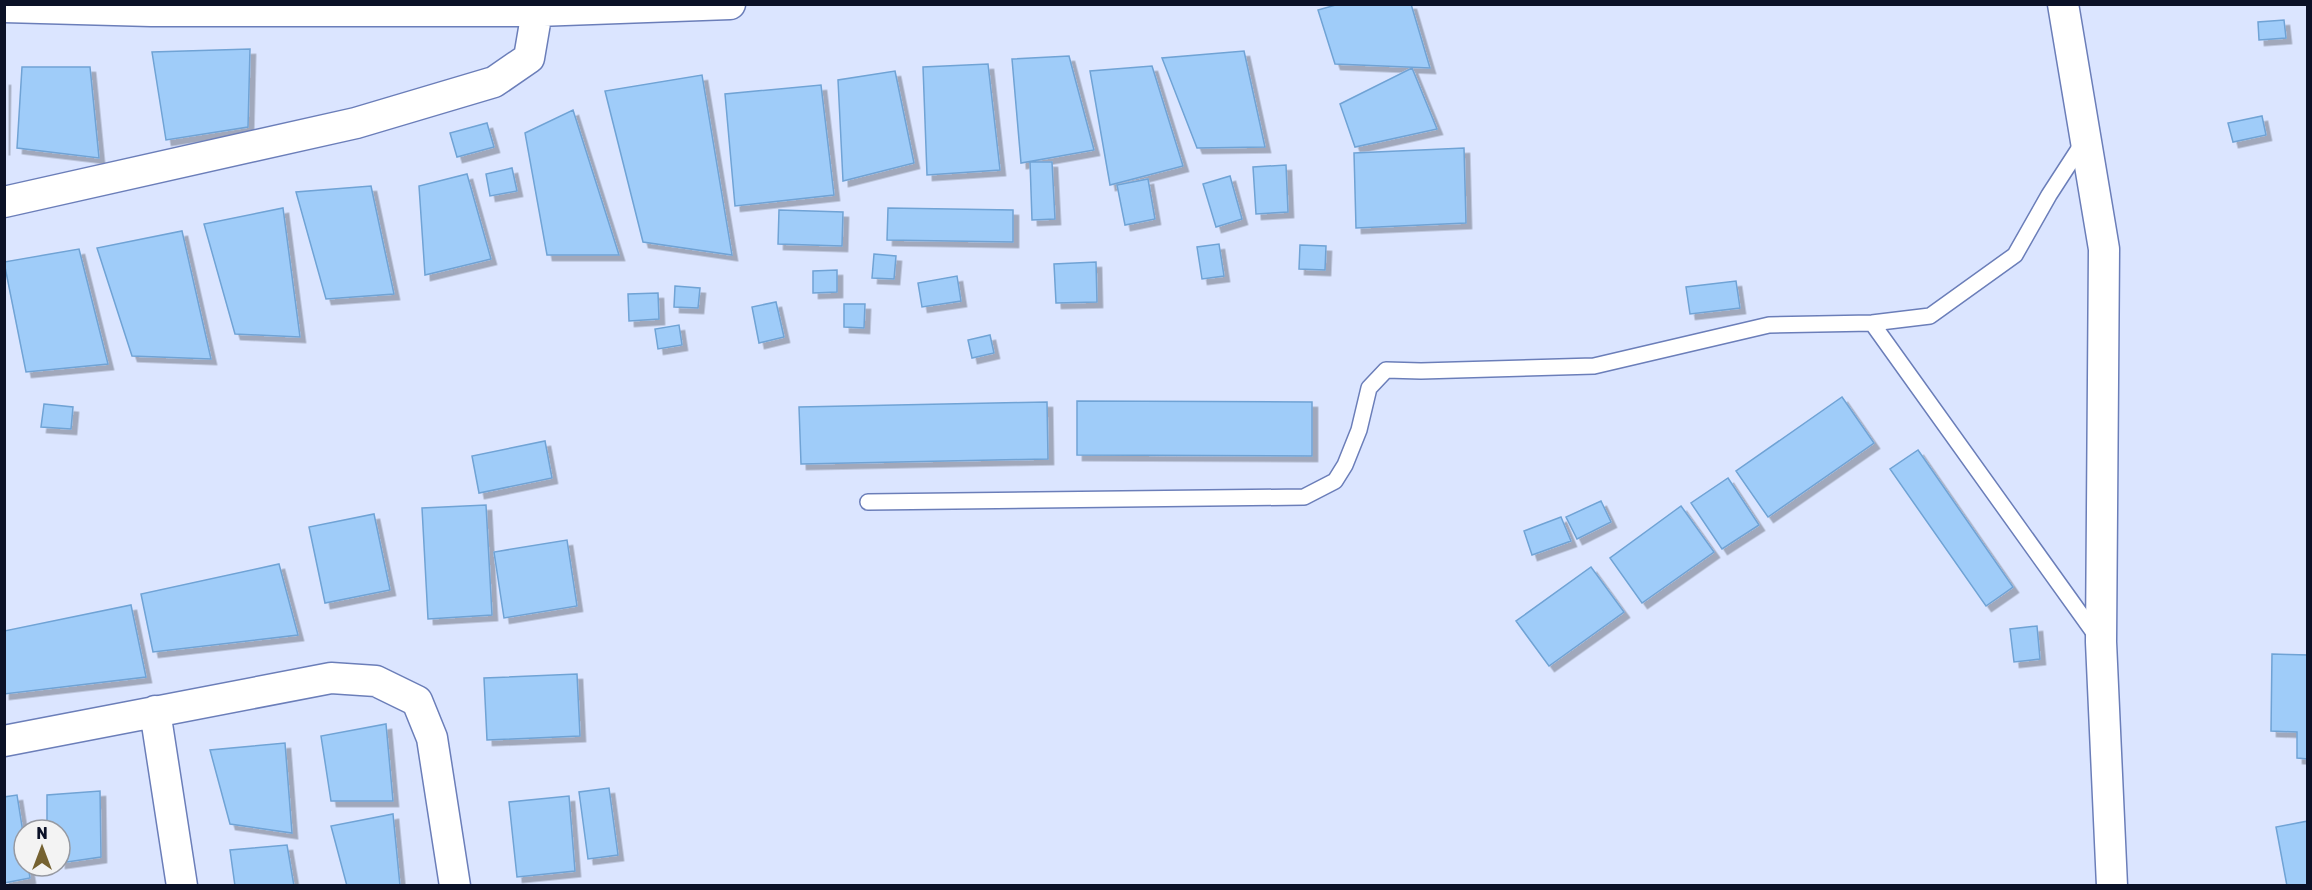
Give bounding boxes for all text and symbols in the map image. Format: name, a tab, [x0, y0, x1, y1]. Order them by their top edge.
north arrow	[12, 818, 72, 878]
text: N	[36, 824, 48, 843]

